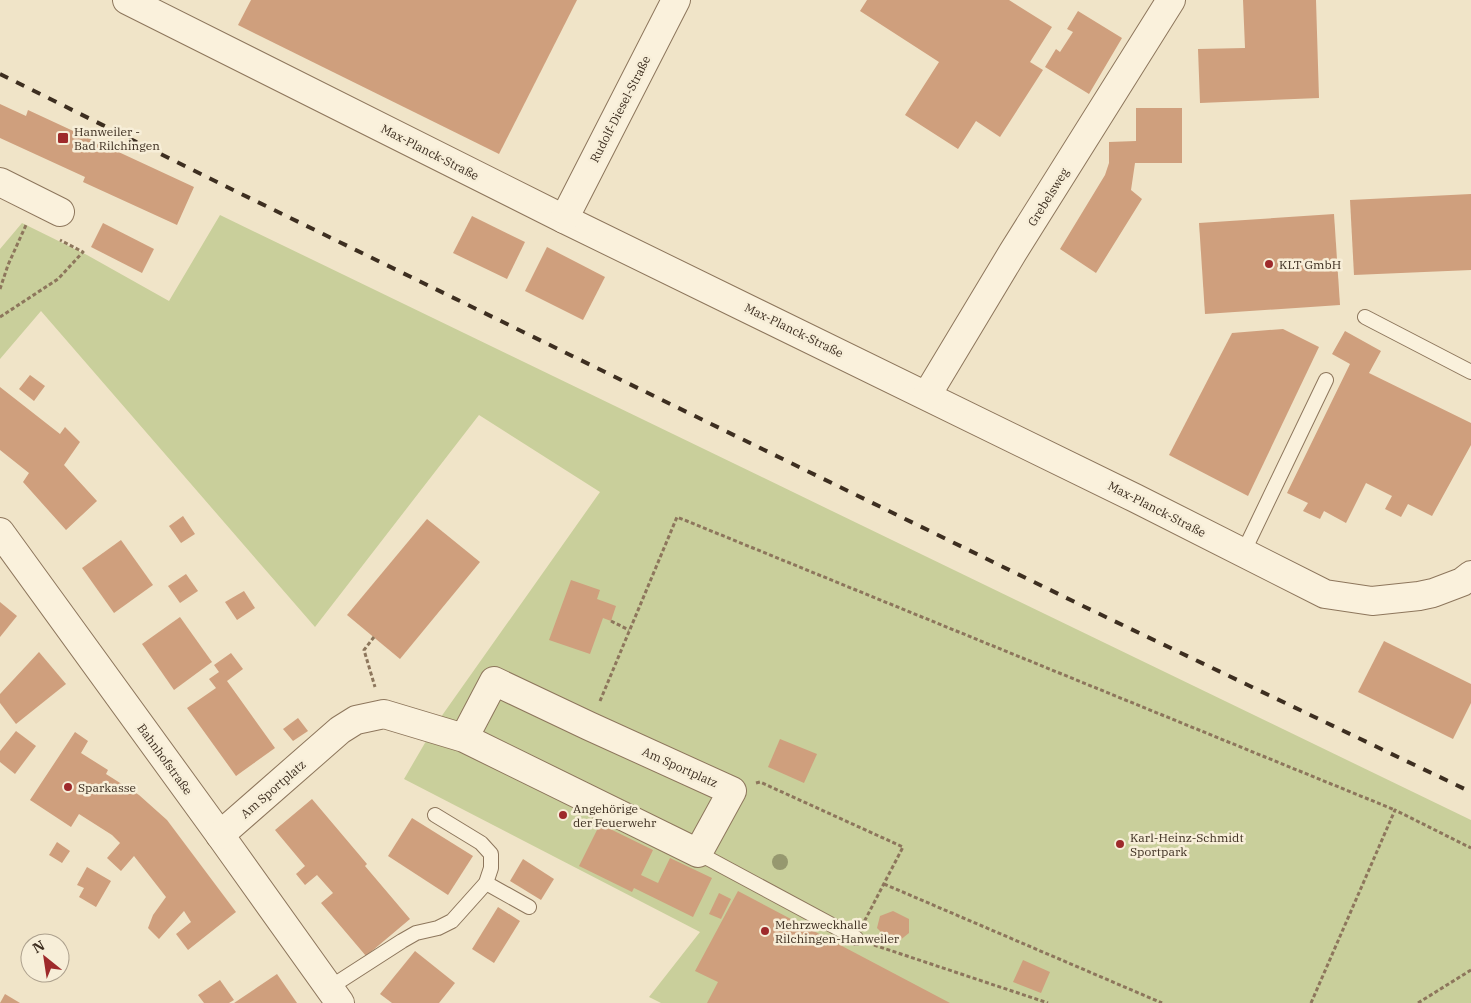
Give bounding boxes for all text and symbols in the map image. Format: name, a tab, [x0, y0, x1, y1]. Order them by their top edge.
street label: Rudolf-Diesel-Straße	[587, 53, 653, 165]
street label: Max-Planck-Straße	[379, 121, 481, 183]
place label: Hanweiler - Bad Rilchingen	[74, 124, 160, 153]
marker: Hanweiler - Bad Rilchingen	[56, 131, 70, 145]
street label: Grebelsweg	[1024, 165, 1072, 229]
place label: KLT GmbH	[1279, 257, 1341, 272]
marker: KLT GmbH	[1263, 258, 1275, 270]
street label: Max-Planck-Straße	[742, 300, 846, 360]
street label: Max-Planck-Straße	[1106, 478, 1208, 540]
street label: Bahnhofstraße	[134, 721, 196, 797]
street label: Am Sportplatz	[640, 744, 720, 790]
street label: Am Sportplatz	[237, 757, 309, 821]
place label: Sparkasse	[78, 780, 136, 795]
marker: Sparkasse	[62, 781, 74, 793]
place label: Angehörige der Feuerwehr	[573, 801, 657, 830]
marker: Angehörige der Feuerwehr	[557, 809, 569, 821]
place label: Karl-Heinz-Schmidt Sportpark	[1130, 830, 1244, 859]
marker: Karl-Heinz-Schmidt Sportpark	[1114, 838, 1126, 850]
place label: Mehrzweckhalle Rilchingen-Hanweiler	[775, 917, 900, 946]
marker: Mehrzweckhalle Rilchingen-Hanweiler	[759, 925, 771, 937]
north arrow	[20, 933, 70, 983]
text: N	[29, 936, 48, 957]

